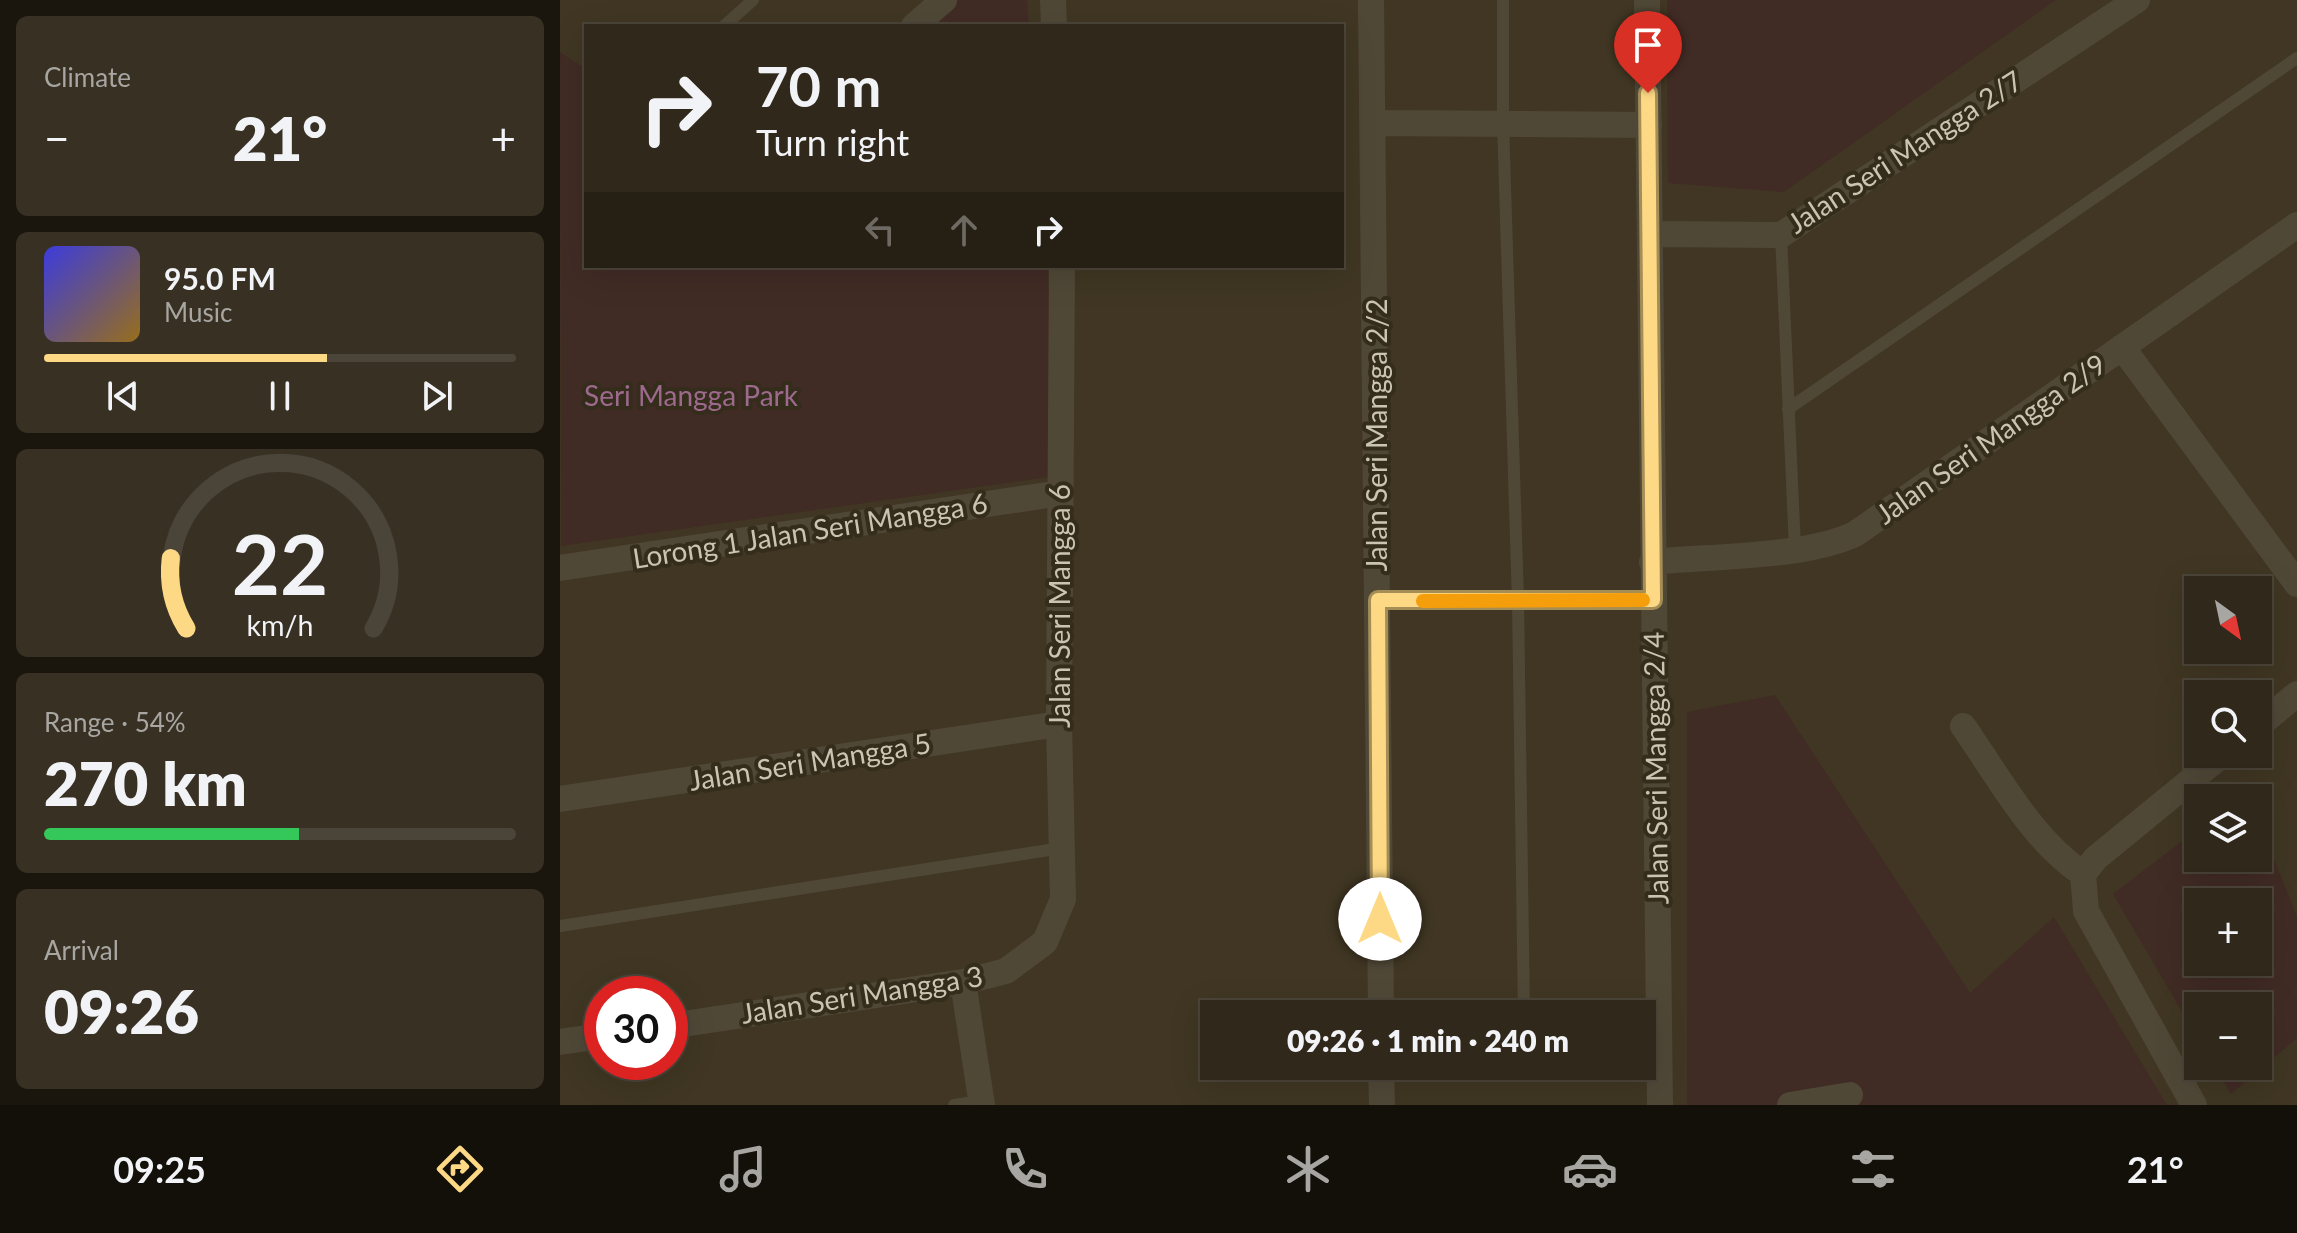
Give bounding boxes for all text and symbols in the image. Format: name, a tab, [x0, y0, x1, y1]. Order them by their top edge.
pin	[1614, 11, 1682, 93]
icon: arrive	[1626, 23, 1670, 67]
text: 70 m	[756, 52, 881, 119]
icon: right	[624, 56, 728, 160]
text: Climate	[44, 61, 131, 93]
street label: Jalan Seri Mangga 2/7	[1781, 63, 2028, 240]
text: 21°	[233, 102, 327, 174]
text: −	[44, 112, 70, 164]
text: +	[490, 112, 516, 164]
text: Turn right	[756, 120, 909, 164]
icon: left	[858, 208, 902, 252]
icon: ahead	[942, 208, 986, 252]
icon: right	[1026, 208, 1070, 252]
text: 95.0 FM	[164, 260, 276, 296]
text: Music	[164, 296, 232, 328]
street label: Jalan Seri Mangga 2/2	[1359, 299, 1393, 571]
street label: Jalan Seri Mangga 2/9	[1869, 346, 2112, 530]
icon: previous	[101, 374, 145, 418]
icon: pause	[258, 374, 302, 418]
icon: next	[415, 374, 459, 418]
park label: Seri Mangga Park	[584, 378, 799, 412]
street label: Jalan Seri Mangga 6	[1042, 484, 1076, 728]
street label: Lorong 1 Jalan Seri Mangga 6	[630, 485, 990, 575]
text: 22	[232, 512, 328, 612]
north arrow	[2184, 576, 2272, 664]
map controls	[2184, 576, 2272, 1080]
text: km/h	[247, 608, 313, 642]
street label: Jalan Seri Mangga 2/4	[1636, 631, 1674, 905]
button: search	[2184, 680, 2272, 768]
text: Range · 54%	[44, 706, 186, 738]
street label: Jalan Seri Mangga 5	[687, 725, 933, 797]
text: 270 km	[44, 747, 247, 819]
button: layers	[2184, 784, 2272, 872]
position arrow	[1338, 877, 1422, 961]
button: +	[2184, 888, 2272, 976]
text: Arrival	[44, 934, 119, 966]
street label: Jalan Seri Mangga 3	[739, 958, 985, 1030]
text: 09:26	[44, 975, 199, 1047]
speed limit sign: 30	[584, 976, 688, 1080]
button: −	[2184, 992, 2272, 1080]
text: 09:26 · 1 min · 240 m	[1287, 1022, 1569, 1058]
icon: directions	[432, 1141, 488, 1197]
icon: music	[715, 1141, 771, 1197]
icon: phone	[997, 1141, 1053, 1197]
icon: climate	[1280, 1141, 1336, 1197]
icon: car	[1562, 1141, 1618, 1197]
icon: filters	[1845, 1141, 1901, 1197]
text: 09:25	[113, 1147, 206, 1191]
text: 21°	[2127, 1147, 2184, 1191]

